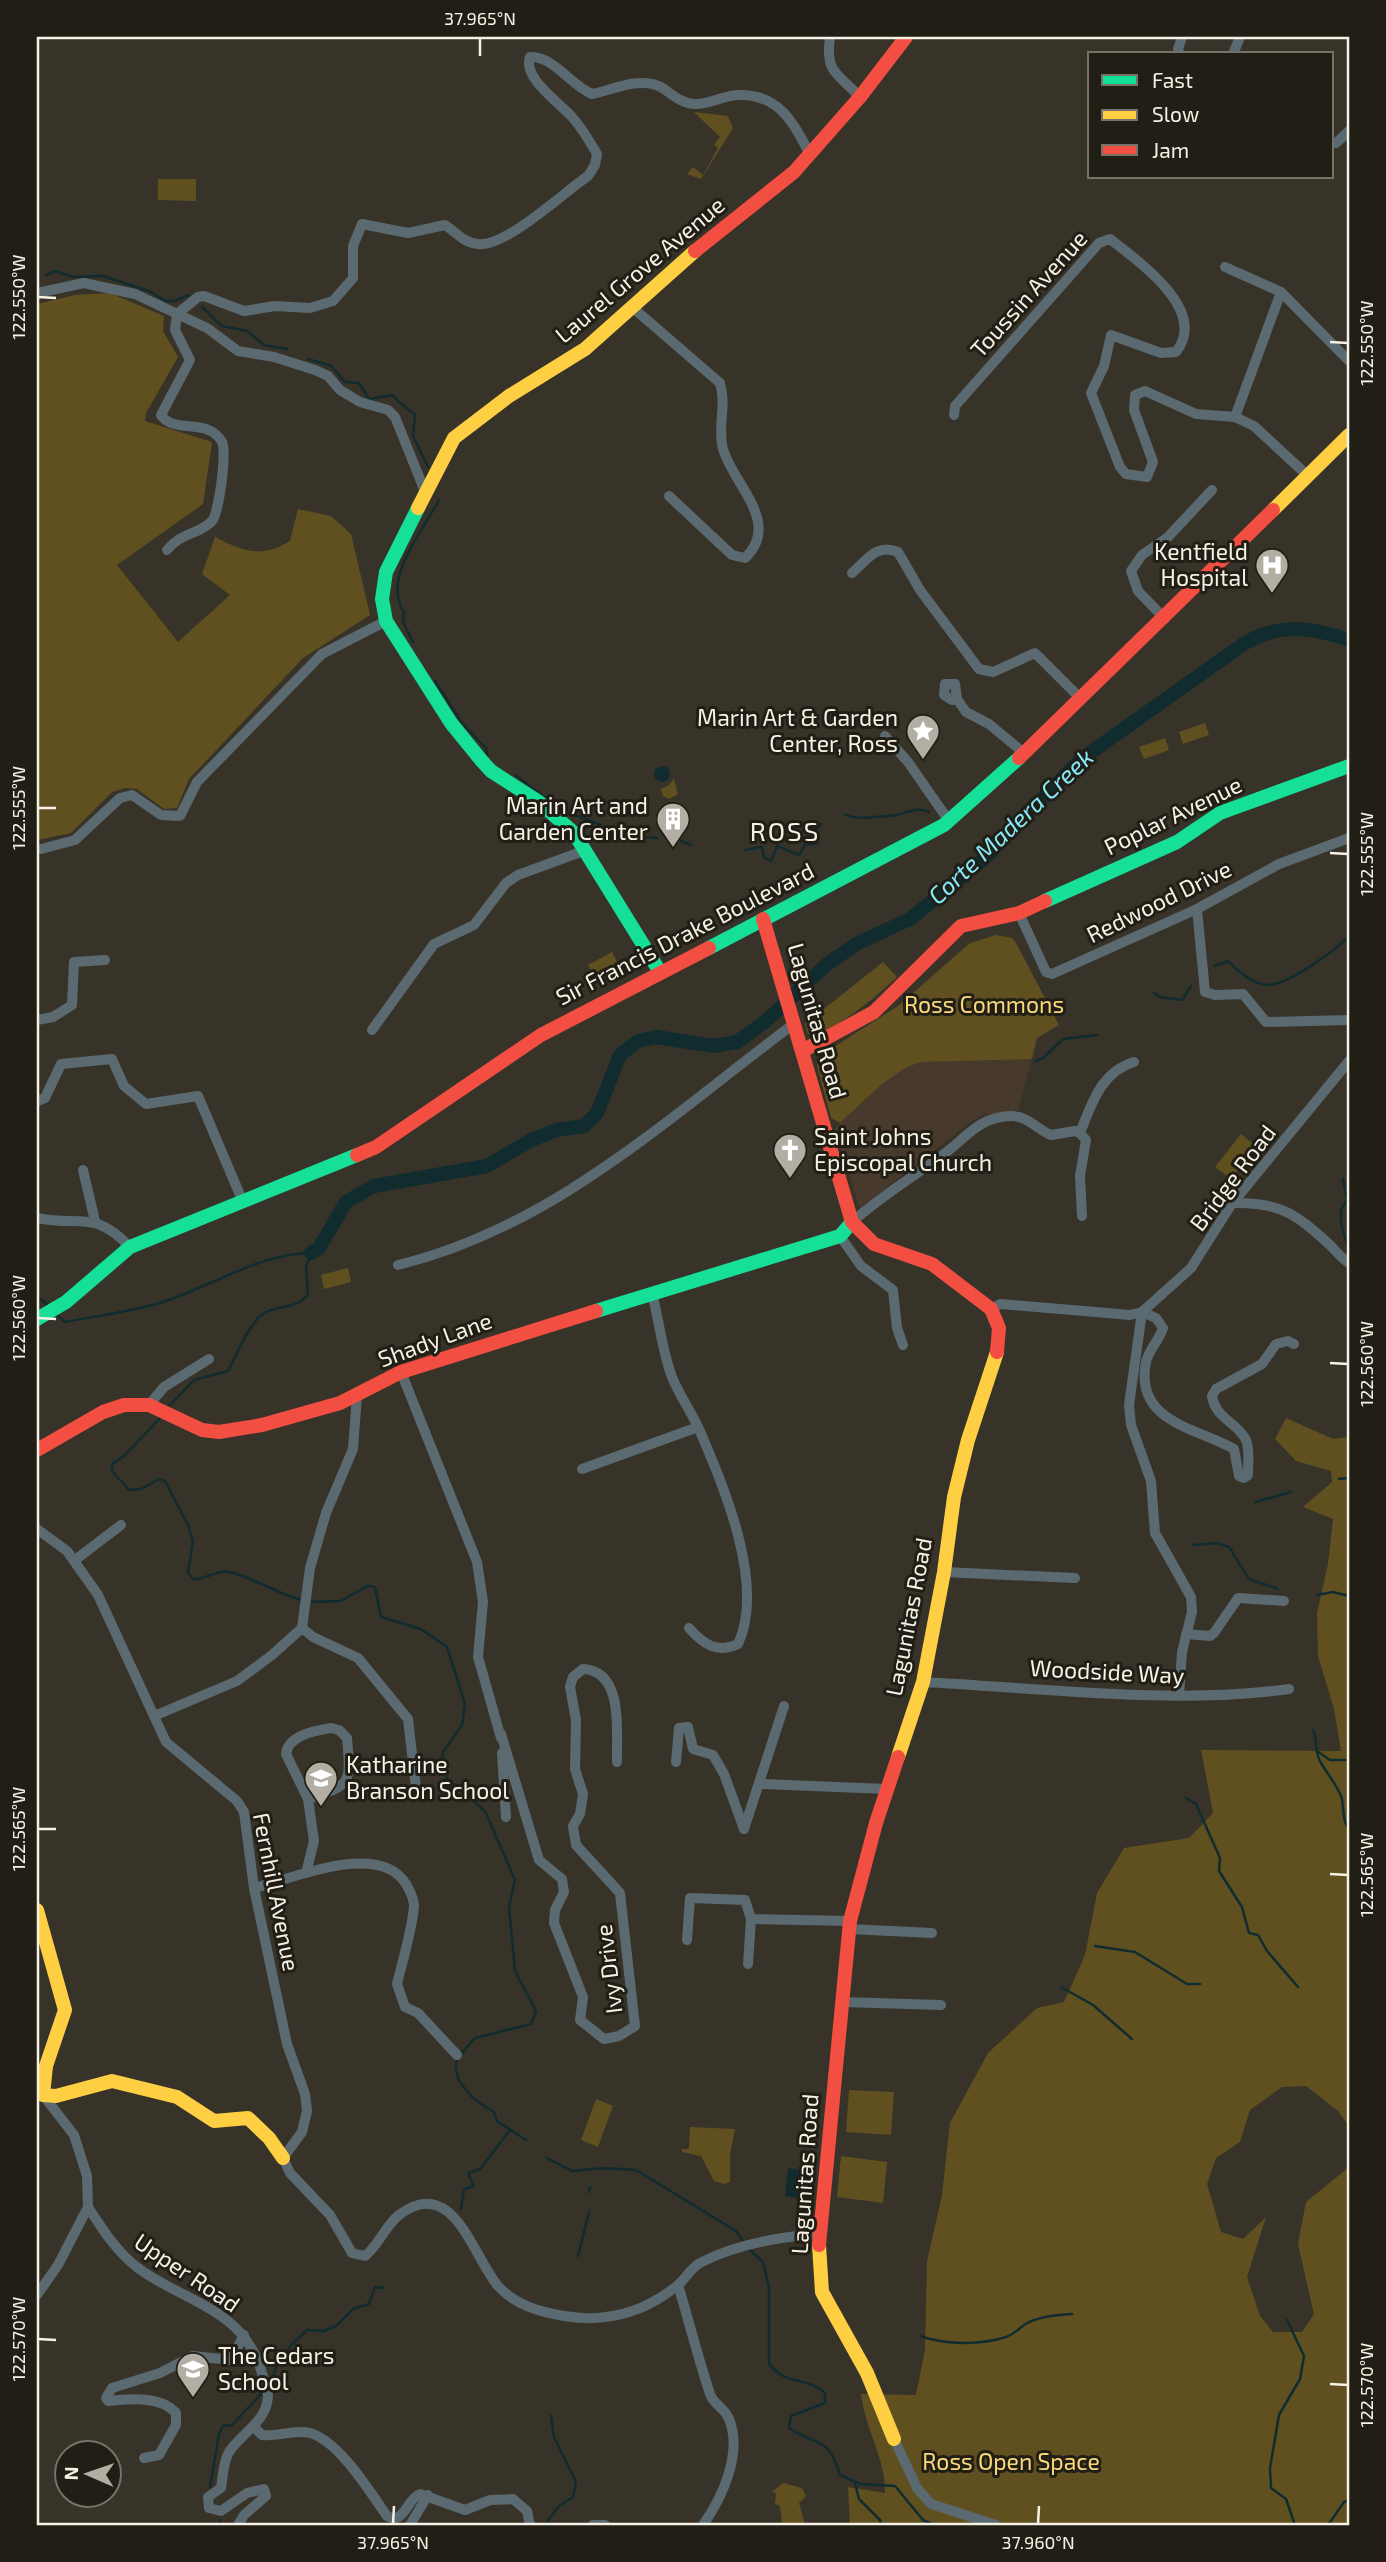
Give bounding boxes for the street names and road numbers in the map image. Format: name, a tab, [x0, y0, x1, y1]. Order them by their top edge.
street label: Laurel Grove Avenue	[549, 190, 730, 348]
street label: Toussin Avenue	[964, 224, 1093, 363]
street label: Poplar Avenue	[1099, 770, 1246, 860]
street label: Redwood Drive	[1082, 854, 1236, 948]
street label: Sir Francis Drake Boulevard	[551, 856, 818, 1010]
street label: Lagunitas Road	[782, 940, 854, 1102]
street label: Bridge Road	[1183, 1119, 1281, 1236]
street label: Shady Lane	[374, 1306, 495, 1373]
street label: Lagunitas Road	[879, 1535, 937, 1698]
street label: Woodside Way	[1029, 1653, 1185, 1689]
street label: Fernhill Avenue	[248, 1810, 306, 1973]
street label: Ivy Drive	[589, 1923, 627, 2015]
street label: Lagunitas Road	[784, 2093, 824, 2255]
street label: Upper Road	[129, 2227, 246, 2318]

